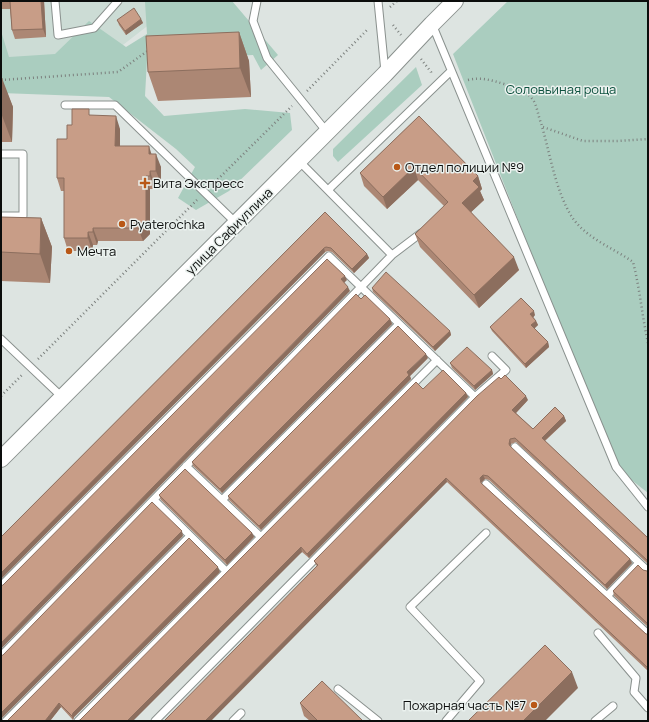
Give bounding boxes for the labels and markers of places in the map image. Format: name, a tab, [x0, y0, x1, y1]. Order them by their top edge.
place label: Отдел полиции №9	[405, 158, 524, 176]
marker: Отдел полиции №9	[392, 162, 402, 172]
place label: Вита Экспресс	[153, 174, 244, 192]
marker: Вита Экспресс	[140, 178, 150, 188]
place label: Pyaterochka	[130, 215, 205, 233]
marker: Pyaterochka	[117, 219, 127, 229]
place label: Мечта	[77, 242, 116, 260]
marker: Мечта	[64, 246, 74, 256]
place label: Пожарная часть №7	[403, 696, 526, 714]
marker: Пожарная часть №7	[529, 700, 539, 710]

